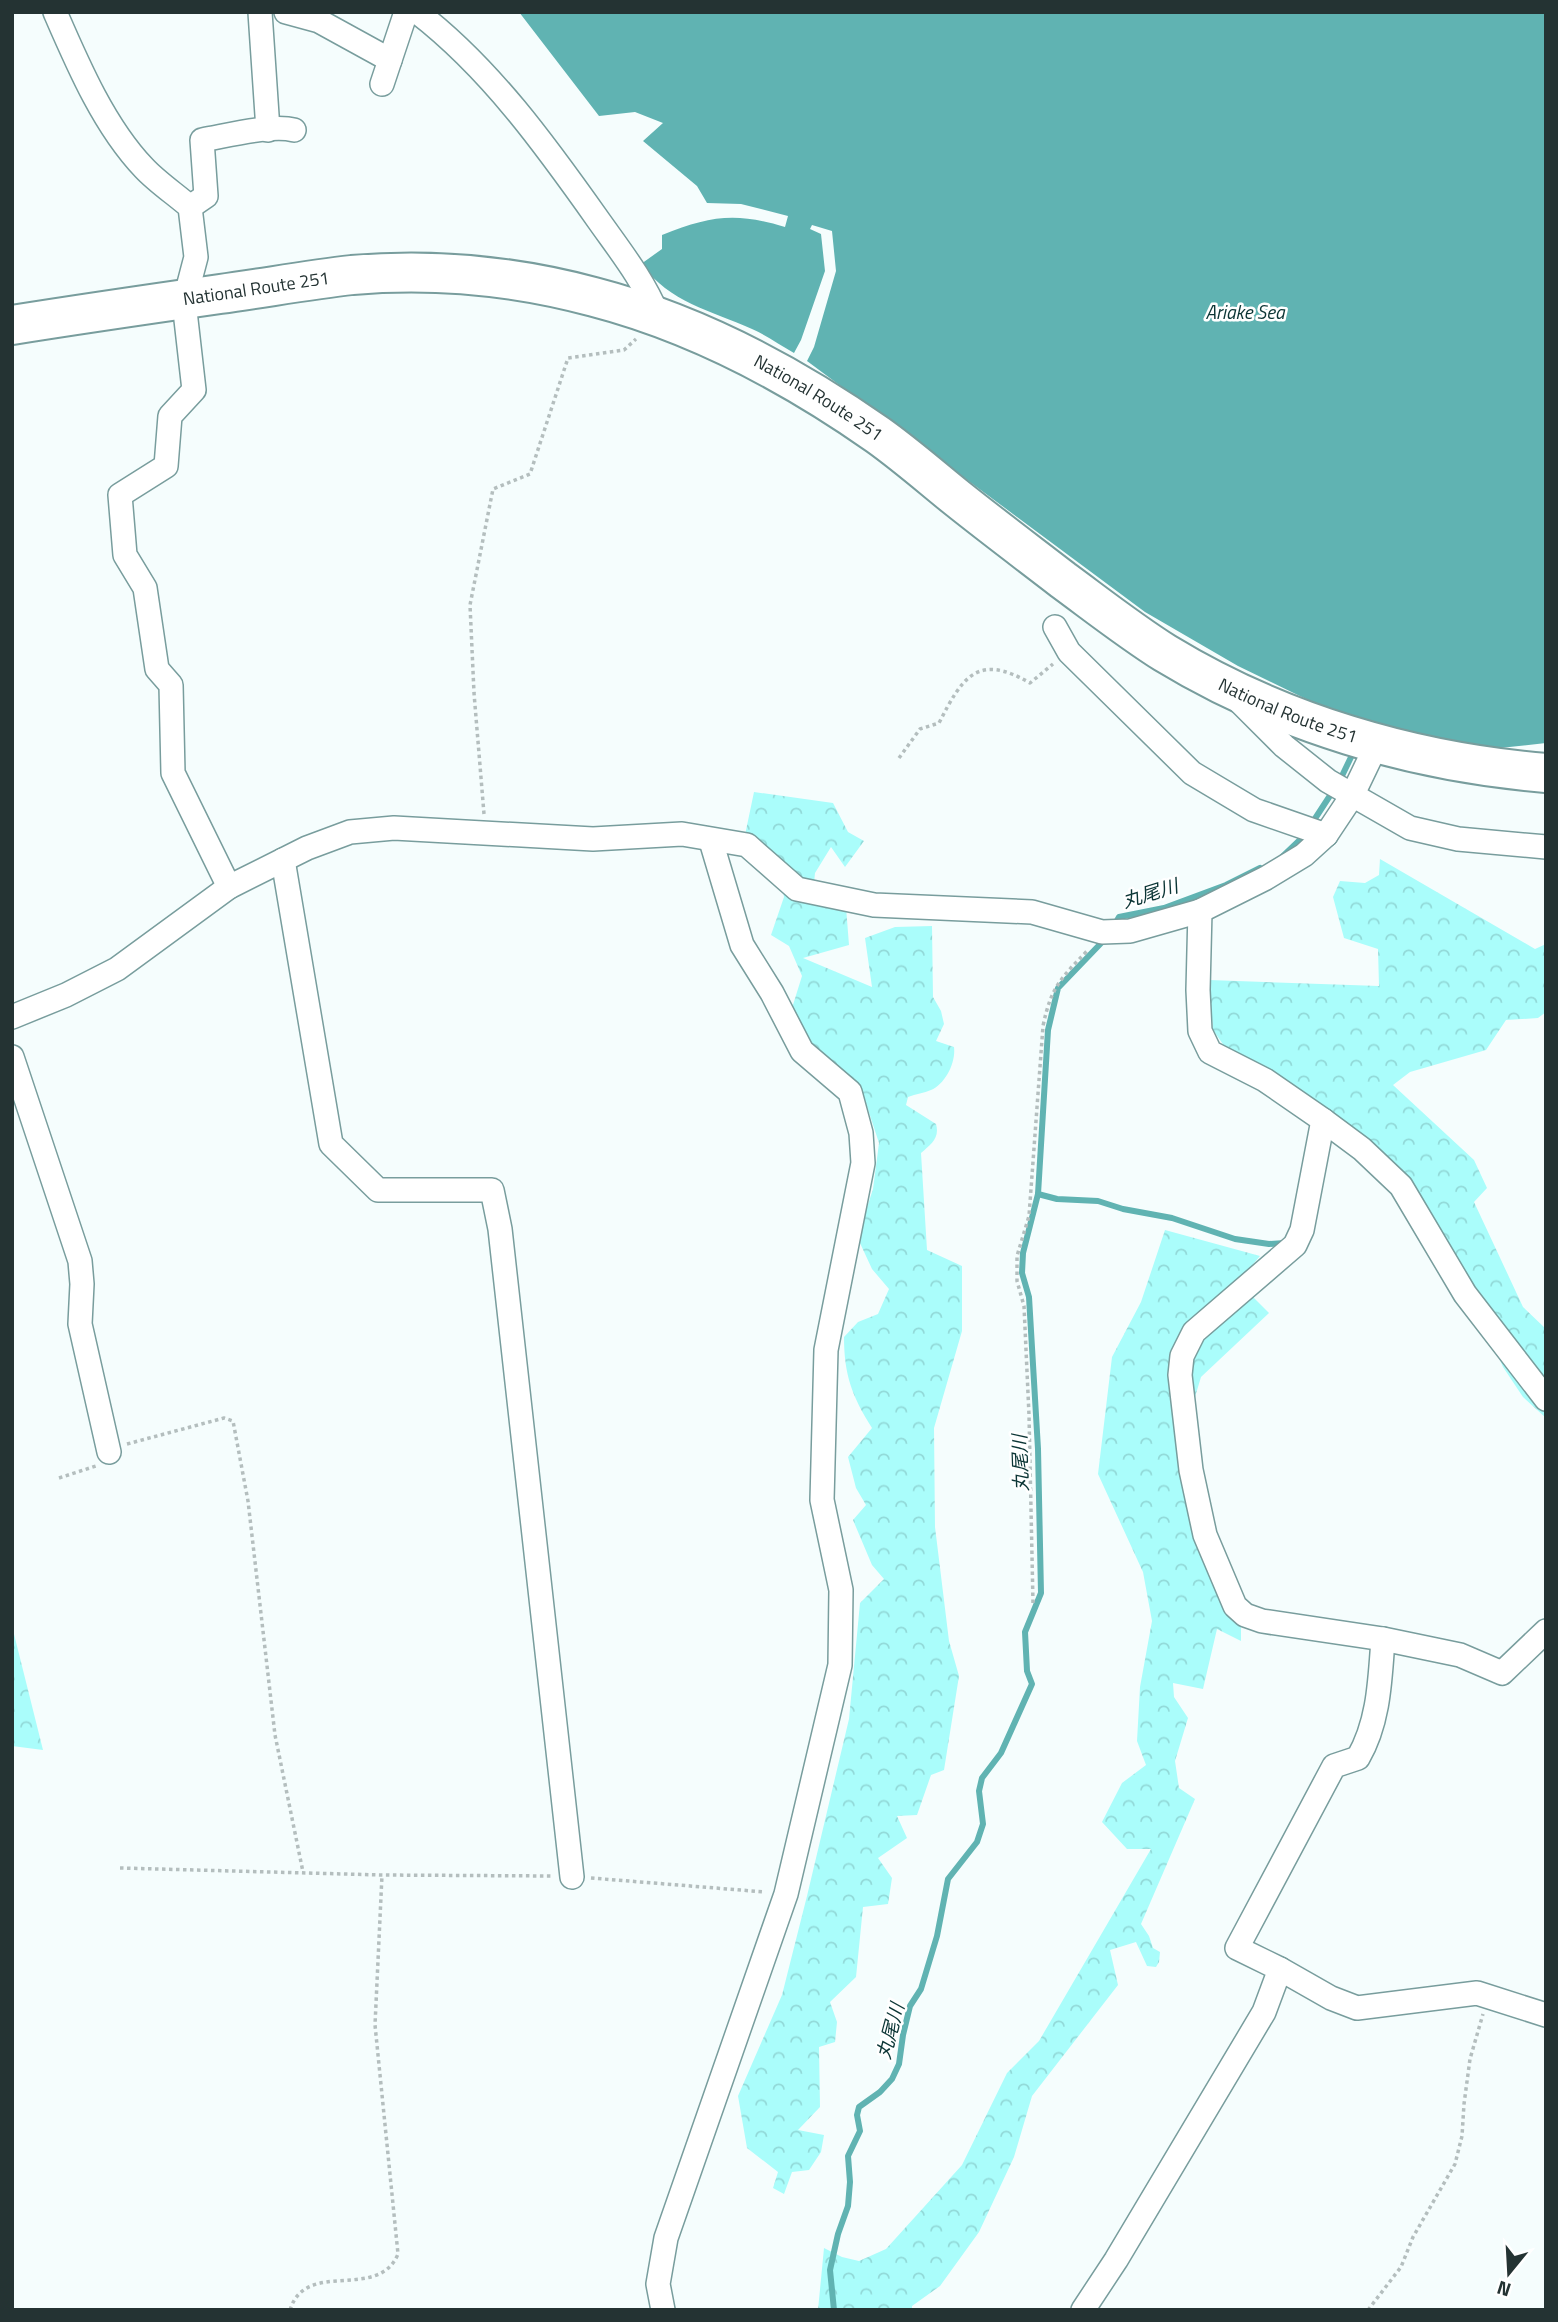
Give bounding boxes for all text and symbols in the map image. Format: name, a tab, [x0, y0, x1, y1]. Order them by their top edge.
street label: National Route 251	[181, 264, 331, 312]
water label: Ariake Sea	[1206, 297, 1286, 326]
street label: National Route 251	[749, 347, 889, 448]
street label: National Route 251	[1214, 671, 1361, 750]
water label: 丸尾川	[1118, 870, 1183, 915]
water label: 丸尾川	[1004, 1432, 1035, 1492]
water label: 丸尾川	[868, 1998, 911, 2062]
north arrow	[1474, 2238, 1544, 2308]
text: N	[1493, 2274, 1514, 2305]

